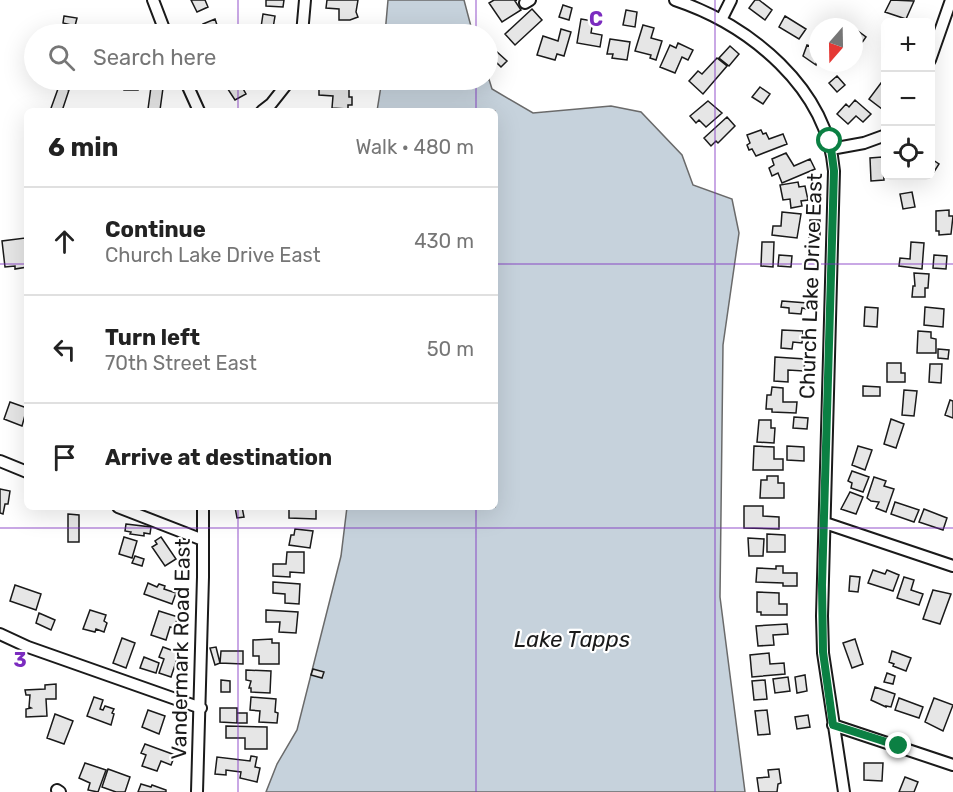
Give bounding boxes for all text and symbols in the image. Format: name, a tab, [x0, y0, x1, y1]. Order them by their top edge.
text: C	[589, 7, 603, 31]
north arrow	[809, 18, 863, 72]
map controls	[881, 18, 935, 180]
button: +	[881, 18, 935, 72]
search box	[24, 24, 498, 90]
icon: search	[45, 41, 78, 74]
text: Search here	[93, 44, 216, 71]
button: −	[881, 72, 935, 126]
button: locate	[881, 126, 935, 180]
route start	[816, 127, 842, 153]
text: 6 min	[48, 132, 118, 163]
text: Walk · 480 m	[355, 135, 474, 159]
street label: Church Lake Drive East	[794, 172, 827, 399]
text: Continue	[105, 216, 206, 243]
icon: ahead	[48, 225, 81, 258]
text: 430 m	[414, 229, 474, 253]
text: Church Lake Drive East	[105, 243, 321, 267]
text: Turn left	[105, 324, 200, 351]
icon: left	[48, 333, 81, 366]
text: 50 m	[427, 337, 474, 361]
text: 70th Street East	[105, 351, 257, 375]
icon: arrive	[48, 441, 81, 474]
text: Arrive at destination	[105, 444, 332, 471]
street label: Vandermark Road East	[166, 538, 195, 760]
water label: Lake Tapps	[514, 626, 630, 653]
text: 3	[13, 648, 27, 672]
route end	[885, 732, 911, 758]

